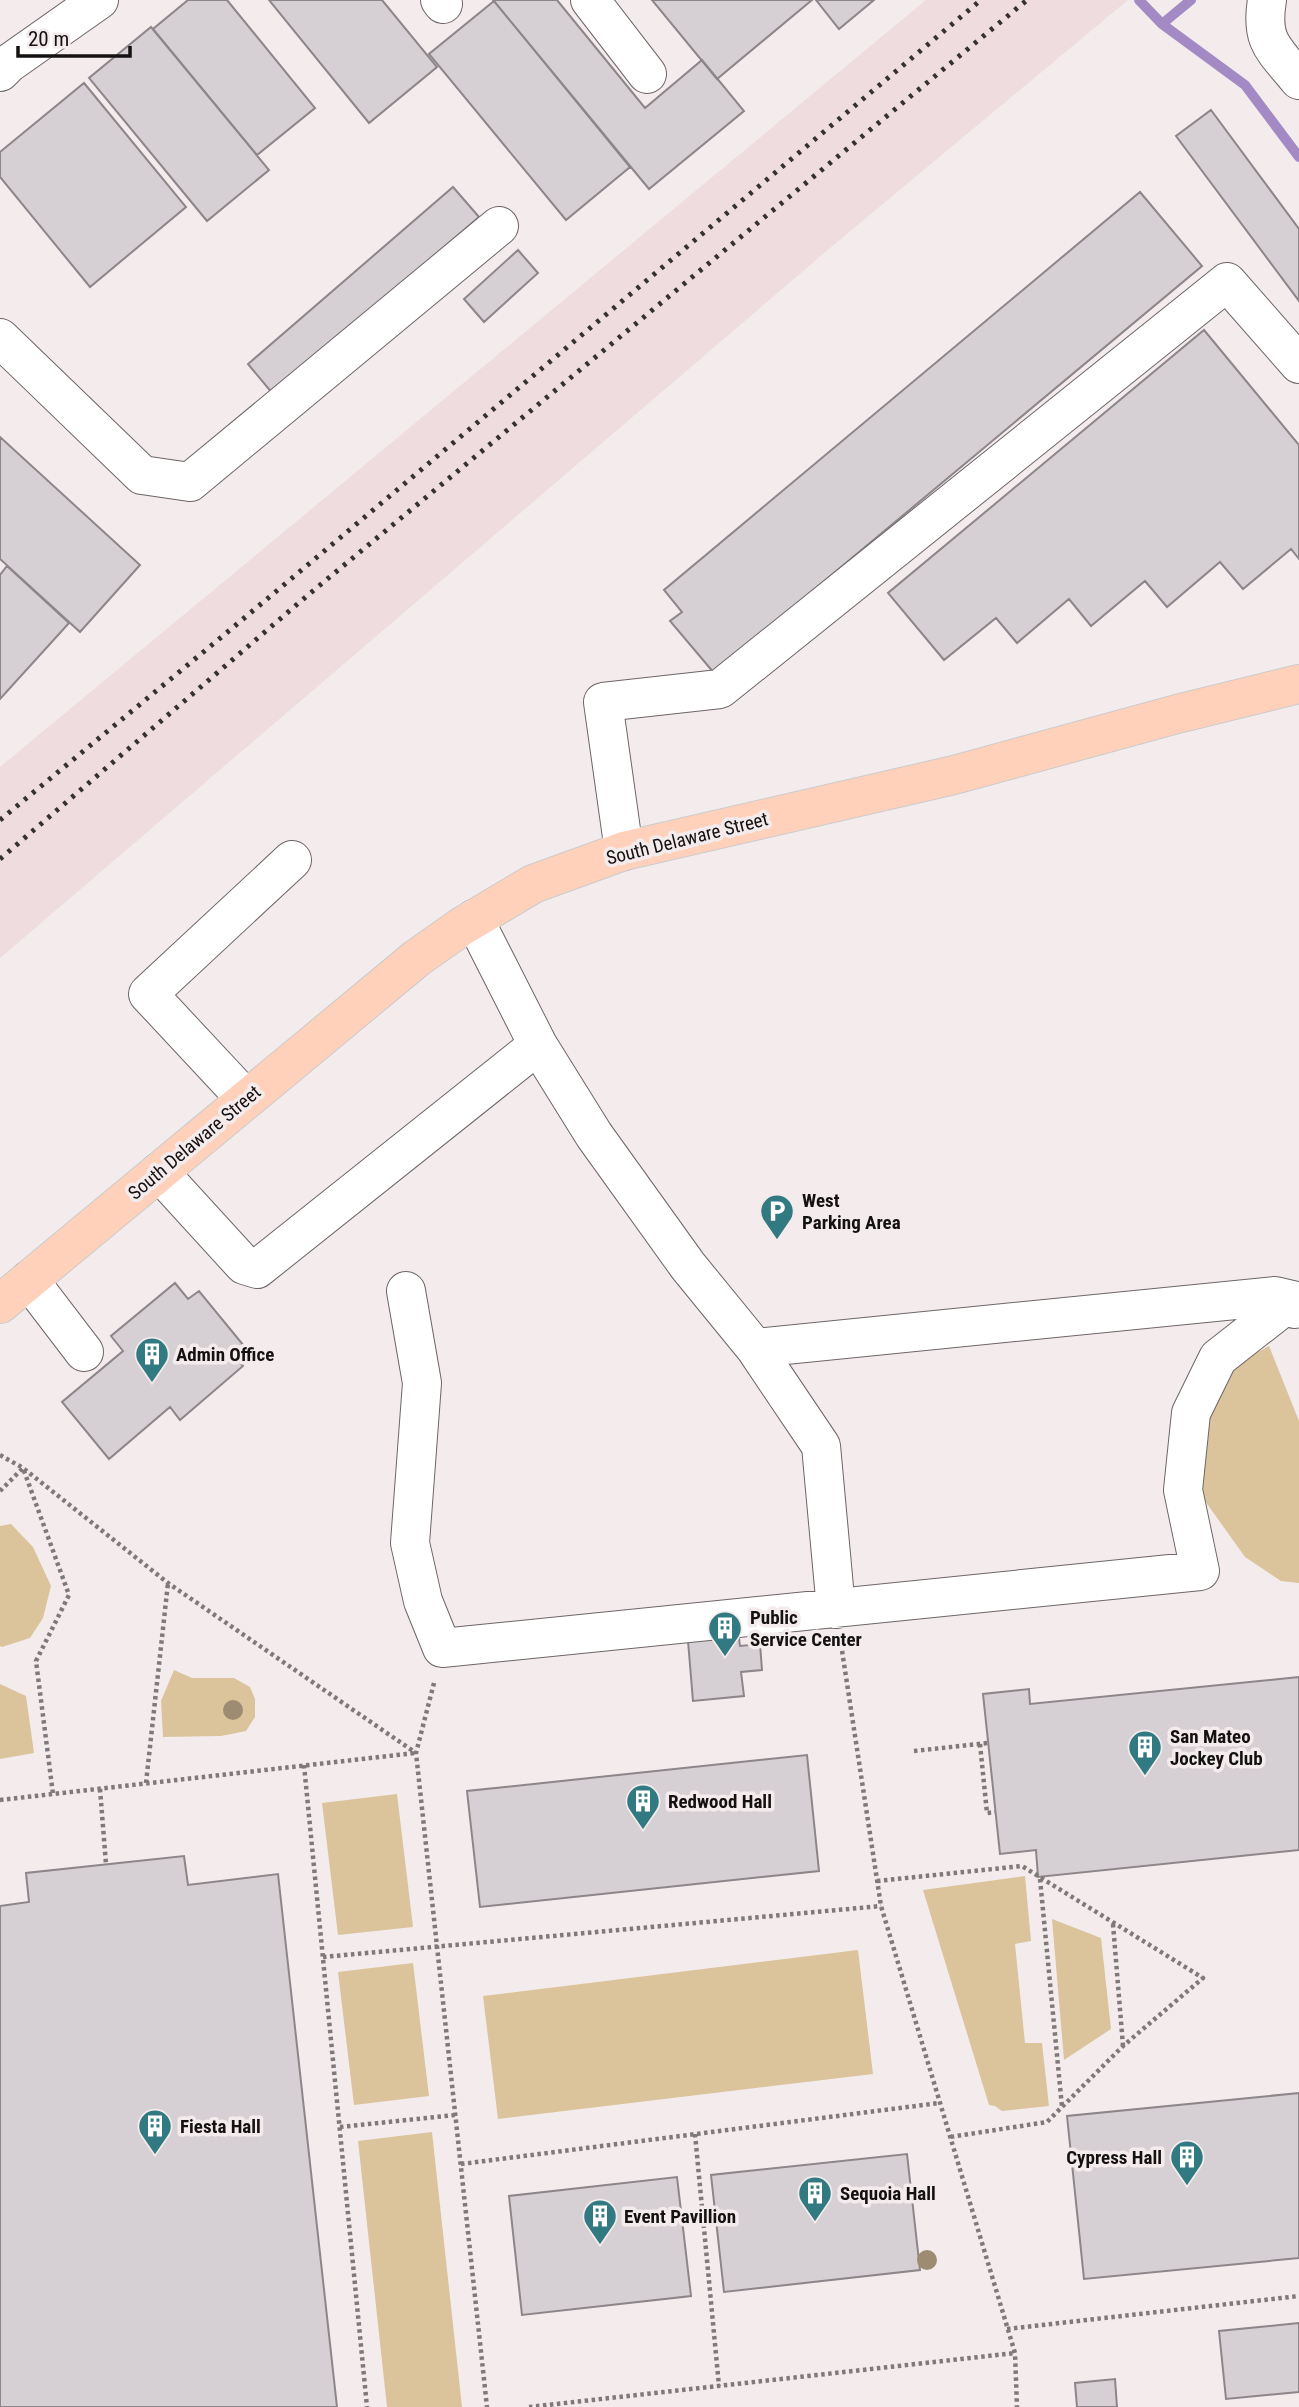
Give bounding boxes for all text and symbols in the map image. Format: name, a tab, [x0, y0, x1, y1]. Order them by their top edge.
scale bar	[18, 14, 130, 58]
text: 20 m	[28, 27, 69, 51]
street label: South Delaware Street	[604, 807, 770, 870]
street label: South Delaware Street	[123, 1080, 265, 1204]
place label: West Parking Area	[802, 1189, 901, 1234]
parking icon: West Parking Area	[758, 1192, 796, 1241]
building icon: Admin Office	[133, 1335, 171, 1384]
place label: Admin Office	[176, 1343, 274, 1366]
place label: Public Service Center	[750, 1606, 862, 1651]
building icon: Public Service Center	[706, 1609, 744, 1658]
place label: San Mateo Jockey Club	[1170, 1725, 1263, 1770]
building icon: San Mateo Jockey Club	[1126, 1728, 1164, 1777]
building icon: Redwood Hall	[624, 1782, 662, 1831]
place label: Redwood Hall	[668, 1790, 772, 1813]
building icon: Fiesta Hall	[136, 2107, 174, 2156]
place label: Fiesta Hall	[180, 2115, 261, 2138]
building icon: Cypress Hall	[1168, 2138, 1206, 2187]
place label: Cypress Hall	[1066, 2146, 1162, 2169]
building icon: Sequoia Hall	[796, 2174, 834, 2223]
place label: Sequoia Hall	[840, 2182, 936, 2205]
building icon: Event Pavillion	[581, 2197, 619, 2246]
place label: Event Pavillion	[624, 2205, 736, 2228]

